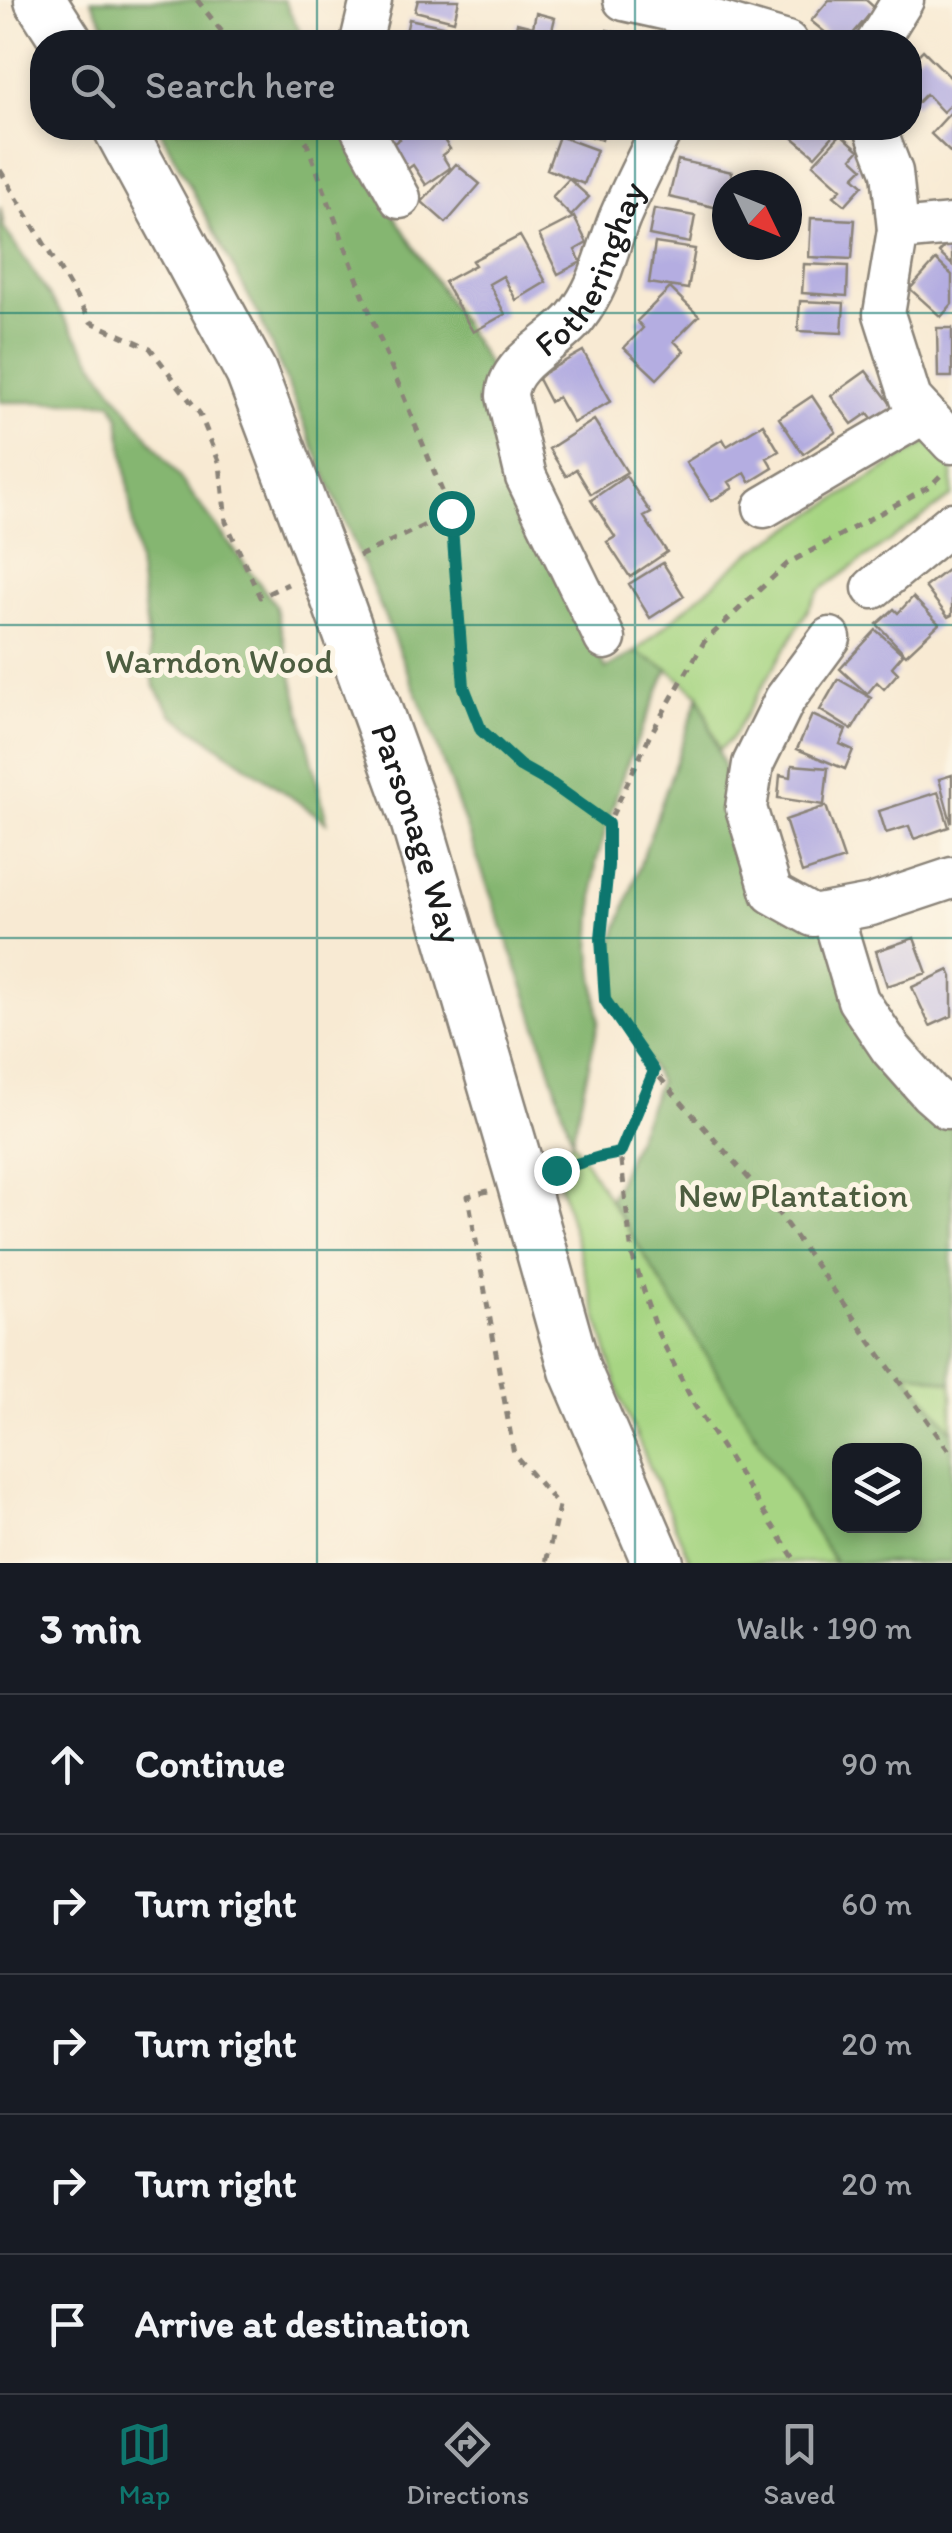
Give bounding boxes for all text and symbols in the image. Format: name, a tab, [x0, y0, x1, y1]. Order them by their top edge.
search box	[30, 30, 922, 140]
icon: search	[65, 58, 120, 113]
text: Search here	[145, 62, 336, 108]
north arrow	[712, 170, 802, 260]
street label: Fotheringhay	[526, 174, 654, 366]
route start	[429, 491, 475, 537]
park label: Warndon Wood	[105, 640, 333, 682]
street label: Parsonage Way	[362, 718, 472, 948]
route end	[534, 1148, 580, 1194]
park label: New Plantation	[678, 1174, 908, 1216]
map controls	[832, 1443, 922, 1533]
button: layers	[832, 1443, 922, 1533]
text: 3 min	[40, 1603, 141, 1654]
text: Walk · 190 m	[736, 1609, 912, 1647]
icon: ahead	[40, 1737, 95, 1792]
text: Continue	[135, 1741, 285, 1787]
text: 90 m	[841, 1745, 912, 1783]
icon: right	[40, 1877, 95, 1932]
text: Turn right	[135, 1881, 297, 1927]
text: 60 m	[841, 1885, 912, 1923]
icon: right	[40, 2017, 95, 2072]
text: Turn right	[135, 2021, 297, 2067]
text: 20 m	[841, 2025, 912, 2063]
icon: right	[40, 2157, 95, 2212]
text: Turn right	[135, 2161, 297, 2207]
text: 20 m	[841, 2165, 912, 2203]
icon: arrive	[40, 2297, 95, 2352]
text: Arrive at destination	[135, 2301, 470, 2347]
tab: Map	[117, 2417, 172, 2511]
tab: Directions	[406, 2417, 529, 2511]
tab: Saved	[763, 2417, 835, 2511]

